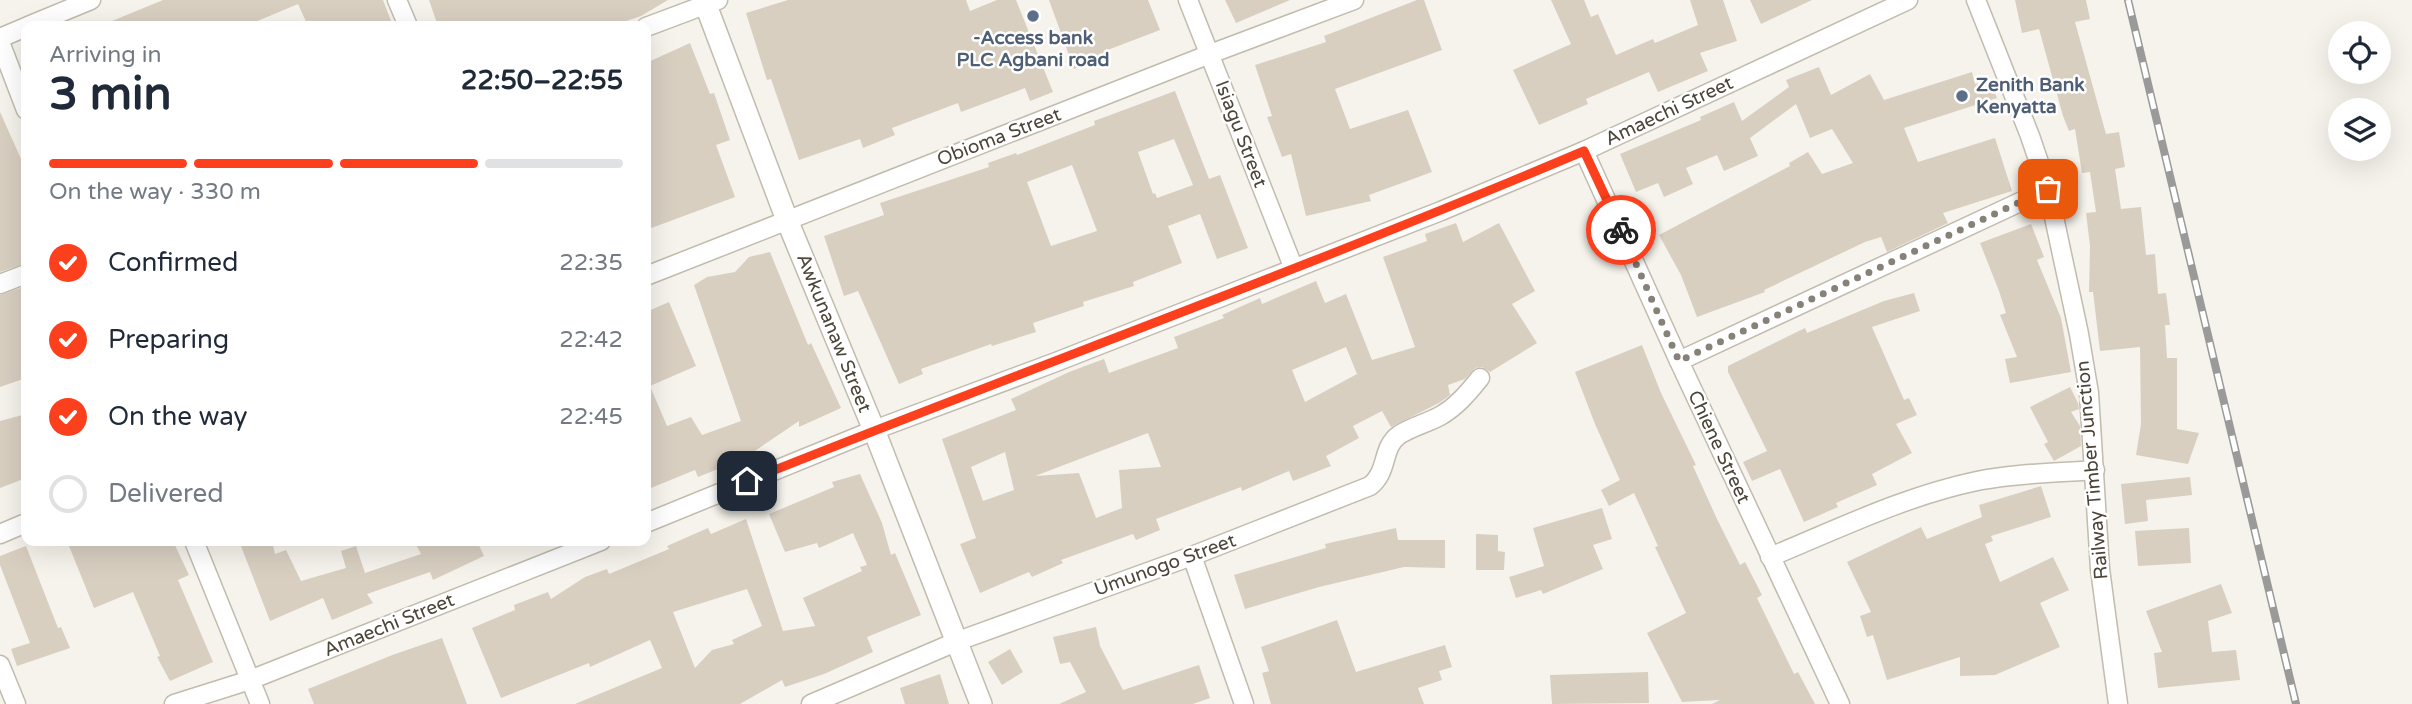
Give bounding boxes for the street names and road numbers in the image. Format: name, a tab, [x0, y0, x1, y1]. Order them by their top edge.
street label: Amaechi Street	[1602, 72, 1736, 150]
street label: Isiagu Street	[1211, 78, 1271, 190]
street label: Obioma Street	[934, 103, 1064, 171]
street label: Awkunanaw Street	[792, 250, 876, 416]
street label: Railway Timber Junction	[2071, 359, 2113, 581]
street label: Chiene Street	[1683, 387, 1755, 507]
street label: Umunogo Street	[1091, 529, 1239, 601]
street label: Amaechi Street	[321, 589, 457, 661]

